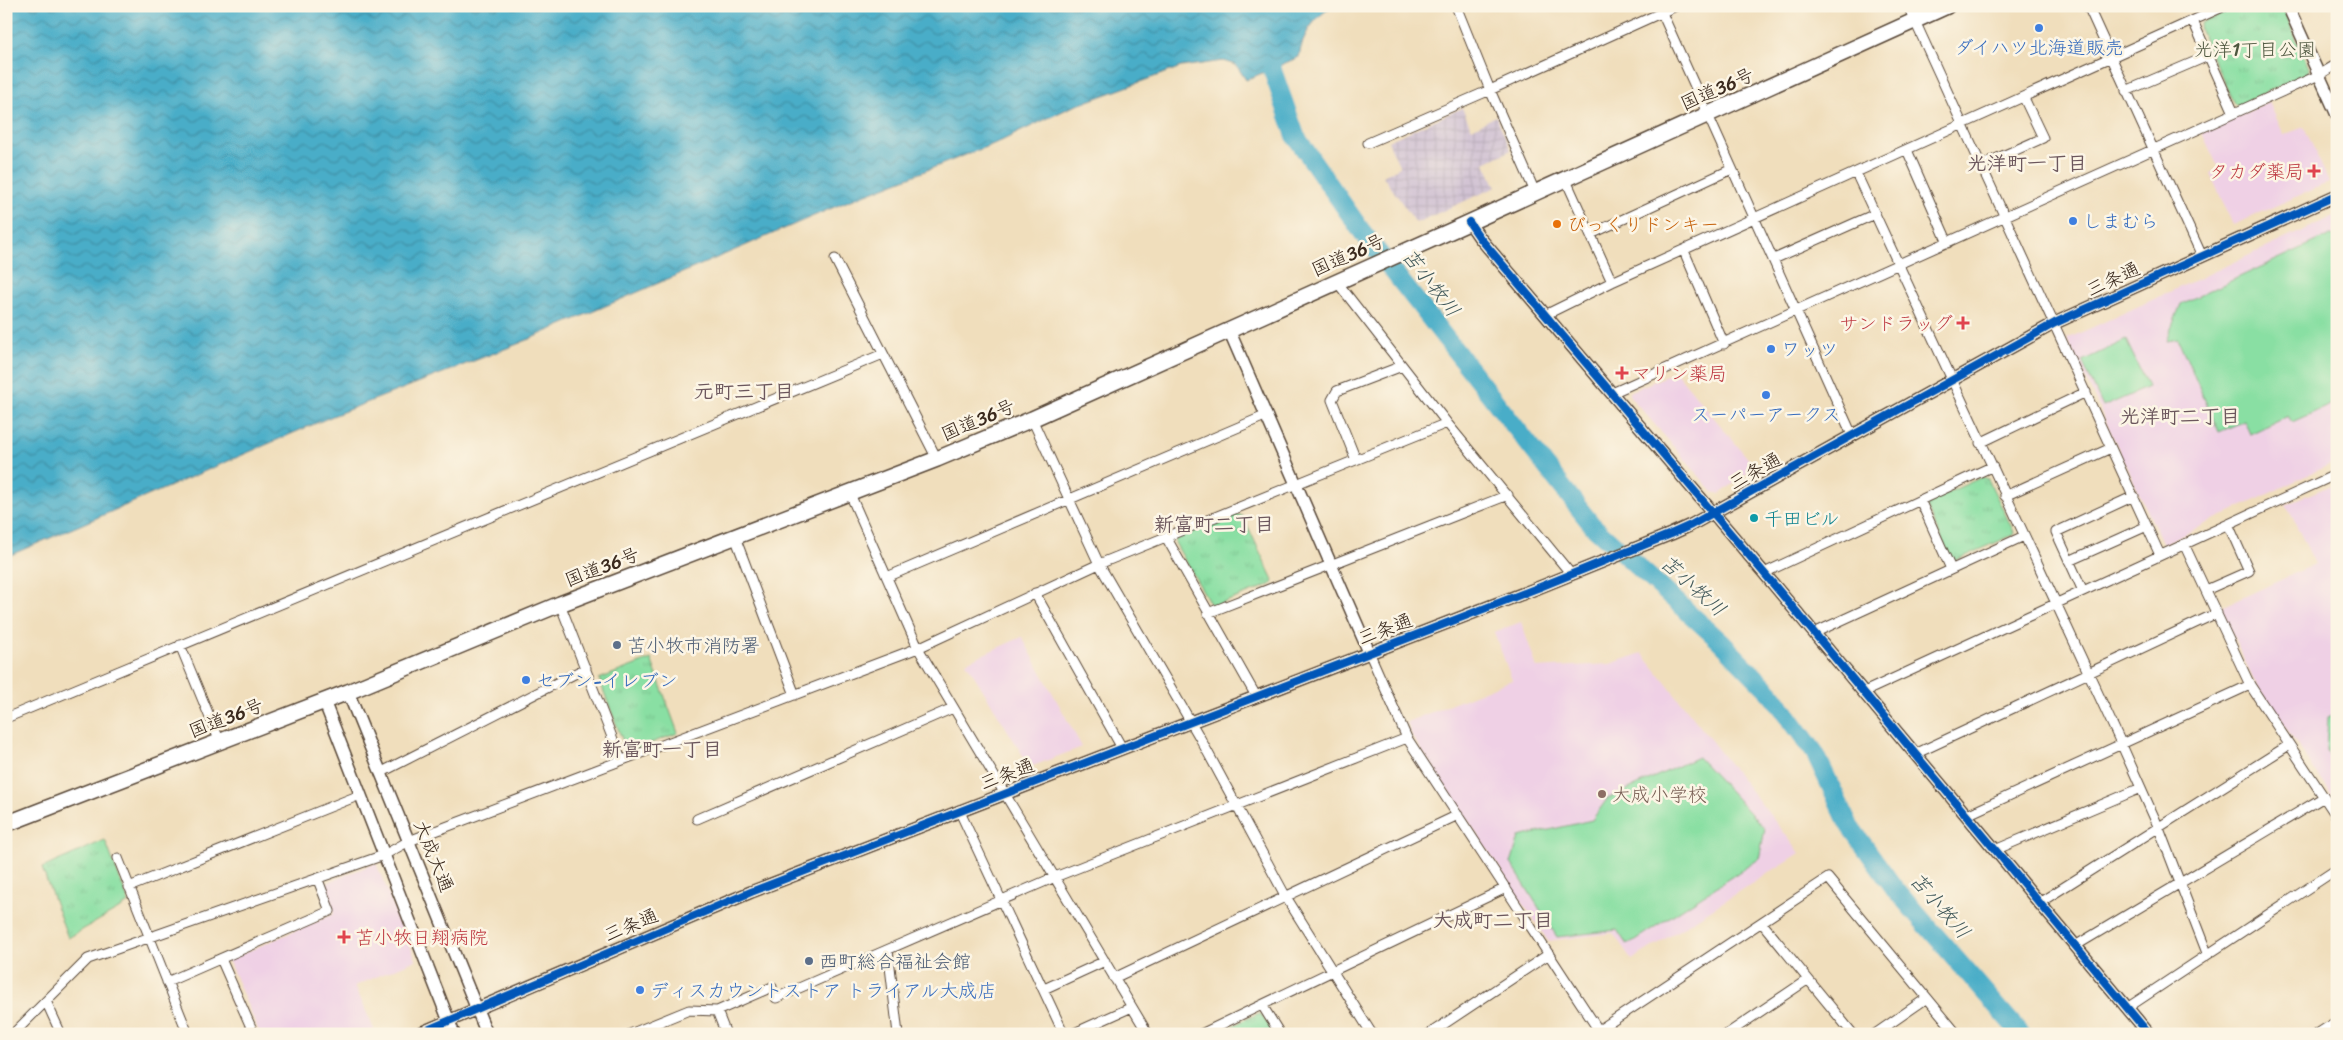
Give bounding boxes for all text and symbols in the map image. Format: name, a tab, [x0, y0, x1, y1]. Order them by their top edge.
marker: ダイハツ北海道販売	[2033, 22, 2045, 34]
place label: ダイハツ北海道販売	[1954, 31, 2124, 64]
park label: 光洋1丁目公園	[2194, 33, 2316, 66]
street label: 国道36号	[1675, 58, 1759, 120]
district label: 光洋町一丁目	[1967, 146, 2087, 181]
place label: タカダ薬局	[2209, 155, 2304, 188]
marker: タカダ薬局	[2308, 165, 2320, 177]
place label: しまむら	[2083, 205, 2159, 238]
place label: びっくりドンキー	[1567, 208, 1719, 241]
marker: しまむら	[2067, 215, 2079, 227]
marker: びっくりドンキー	[1551, 218, 1563, 230]
street label: 国道36号	[1306, 224, 1390, 286]
water label: 苫小牧川	[1393, 241, 1469, 325]
street label: 三条通	[2080, 252, 2146, 306]
place label: サンドラッグ	[1839, 307, 1953, 340]
marker: サンドラッグ	[1957, 317, 1969, 329]
place label: ワッツ	[1781, 333, 1838, 366]
marker: ワッツ	[1765, 343, 1777, 355]
place label: マリン薬局	[1632, 357, 1727, 390]
marker: マリン薬局	[1616, 367, 1628, 379]
district label: 元町三丁目	[694, 374, 794, 409]
marker: スーパーアークス	[1760, 389, 1772, 401]
street label: 国道36号	[936, 390, 1020, 450]
place label: スーパーアークス	[1691, 398, 1841, 431]
district label: 光洋町二丁目	[2120, 399, 2240, 434]
street label: 三条通	[1722, 443, 1788, 499]
place label: 千田ビル	[1764, 502, 1840, 535]
district label: 新富町二丁目	[1154, 507, 1274, 542]
marker: 千田ビル	[1748, 512, 1760, 524]
street label: 国道36号	[560, 538, 644, 596]
water label: 苫小牧川	[1652, 546, 1734, 626]
street label: 三条通	[1352, 603, 1418, 655]
place label: 苫小牧市消防署	[627, 629, 760, 662]
marker: 苫小牧市消防署	[611, 639, 623, 651]
place label: セブン-イレブン	[536, 664, 678, 697]
marker: セブン-イレブン	[520, 674, 532, 686]
street label: 国道36号	[184, 689, 268, 747]
district label: 新富町一丁目	[602, 732, 722, 767]
street label: 三条通	[974, 748, 1040, 800]
place label: 大成小学校	[1612, 778, 1707, 811]
marker: 大成小学校	[1596, 788, 1608, 800]
street label: 大成大通	[404, 815, 464, 897]
water label: 苫小牧川	[1901, 864, 1979, 948]
street label: 三条通	[598, 899, 664, 951]
district label: 大成町二丁目	[1433, 903, 1553, 938]
place label: 苫小牧日翔病院	[355, 921, 488, 954]
marker: 苫小牧日翔病院	[337, 930, 351, 944]
place label: 西町総合福祉会館	[819, 945, 971, 978]
marker: 西町総合福祉会館	[803, 955, 815, 967]
place label: ディスカウントストア トライアル大成店	[650, 974, 997, 1007]
marker: ディスカウントストア トライアル大成店	[634, 984, 646, 996]

